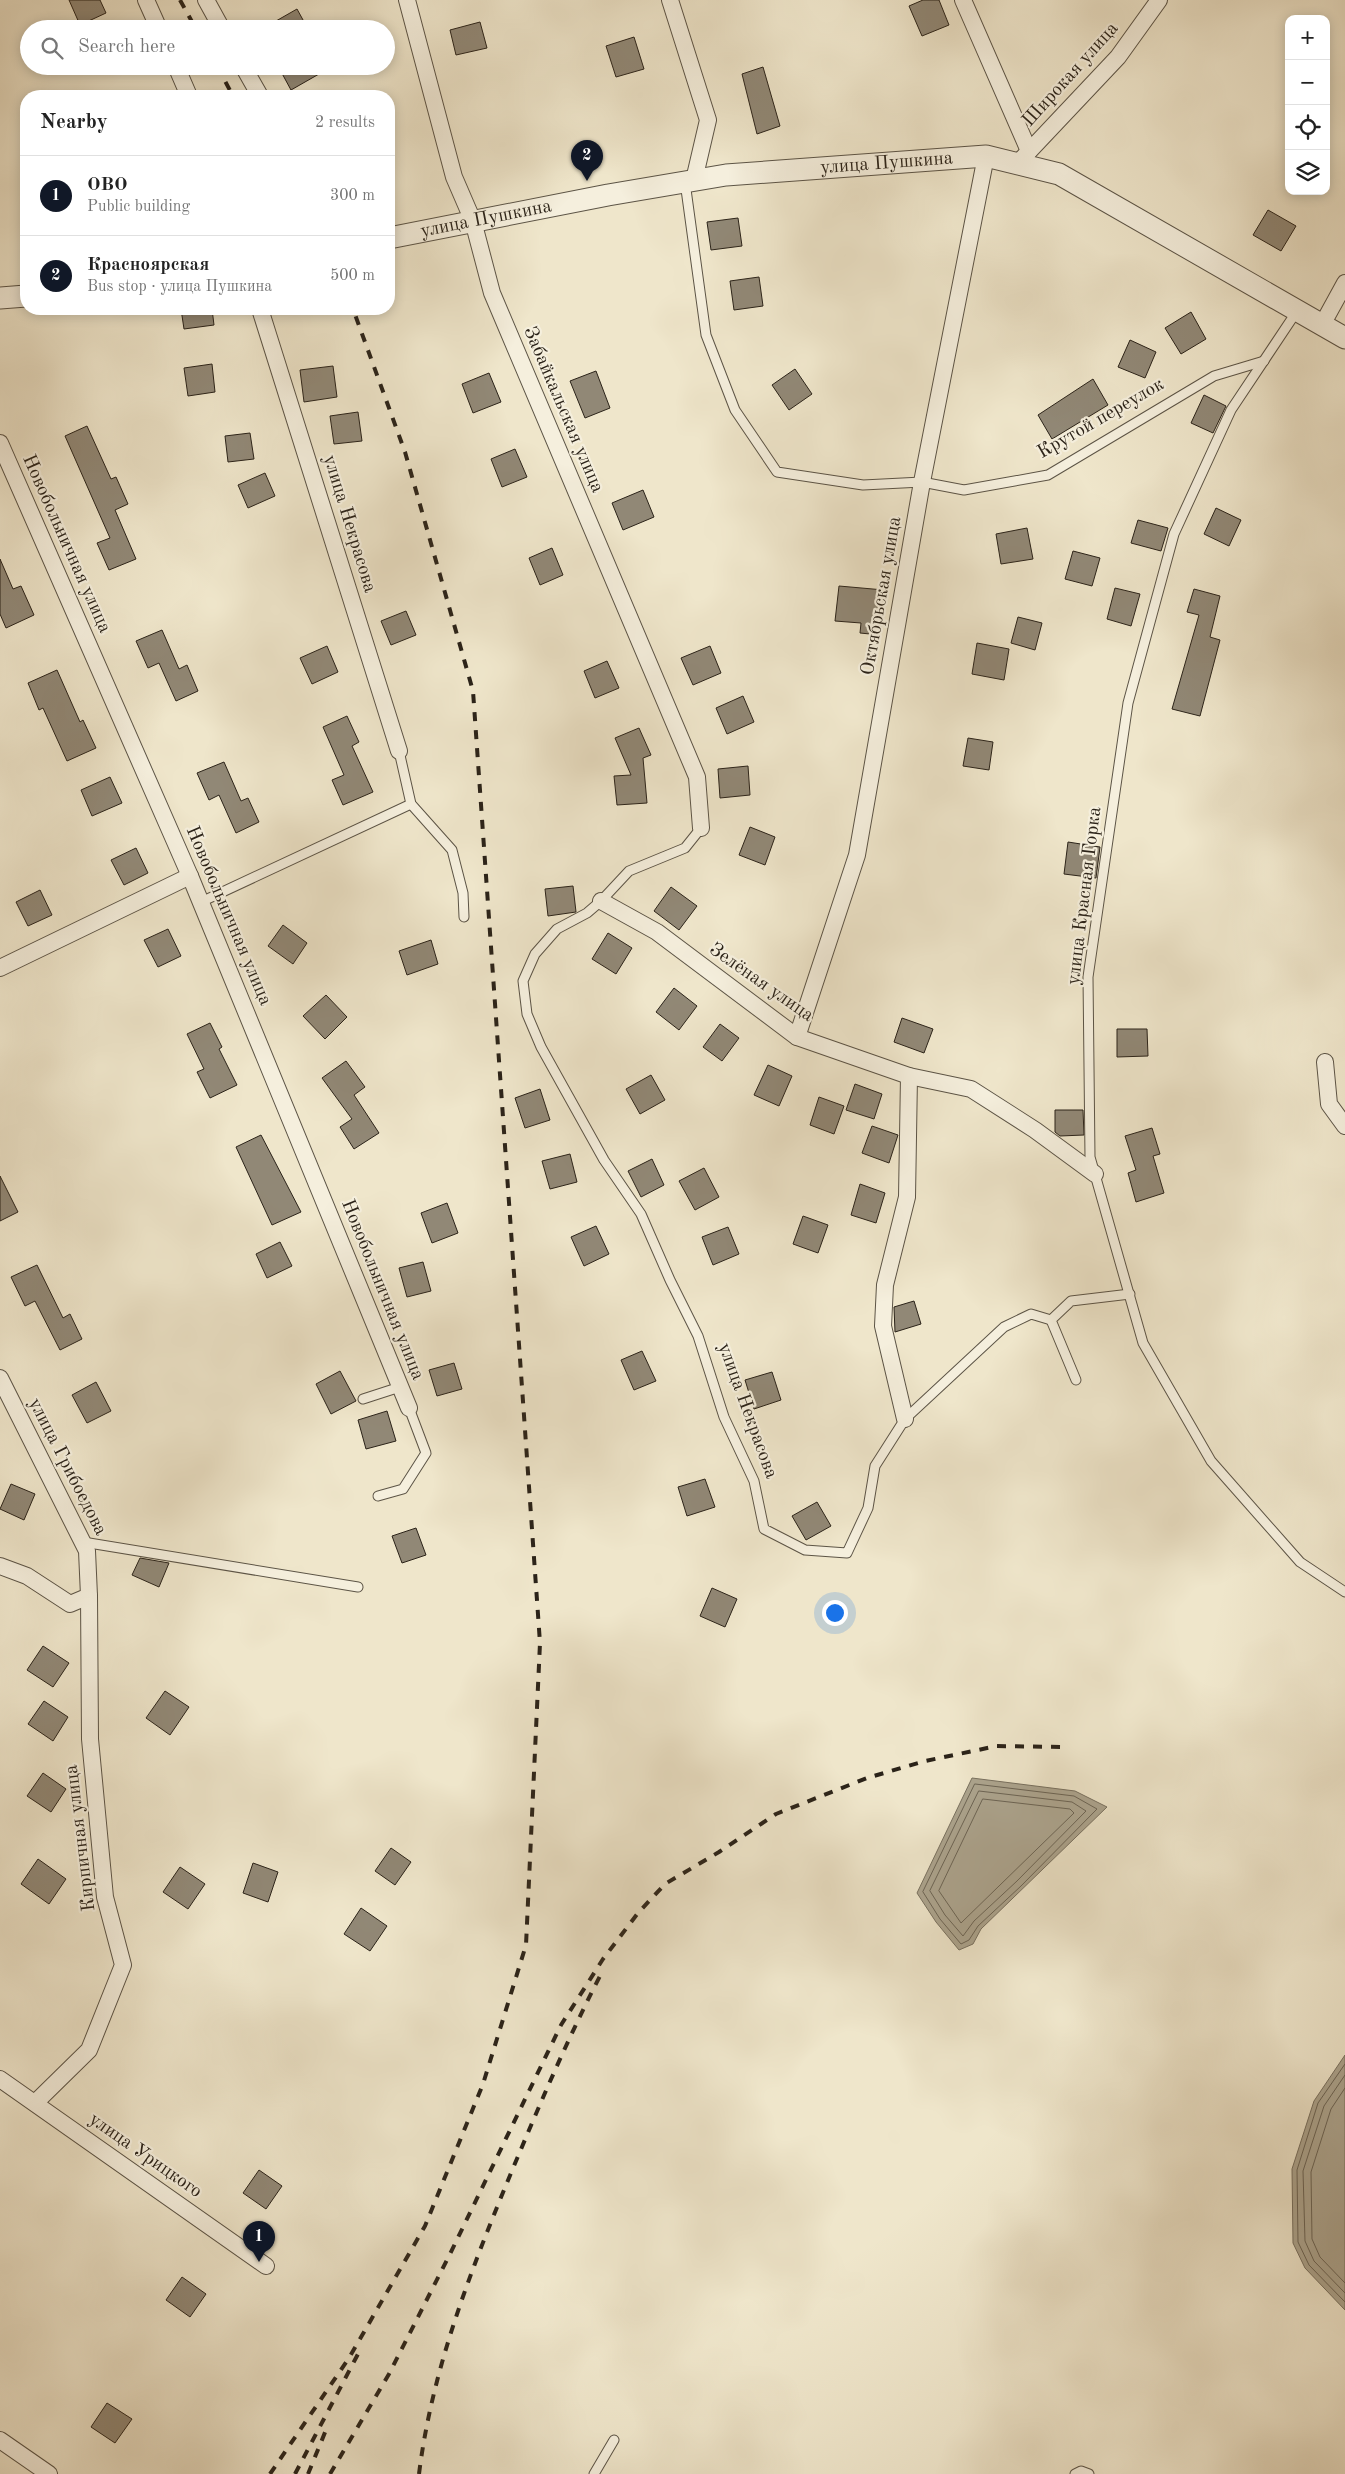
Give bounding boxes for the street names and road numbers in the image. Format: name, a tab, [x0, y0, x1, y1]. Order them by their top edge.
street label: Широкая улица	[1019, 19, 1123, 131]
street label: улица Пушкина	[820, 149, 954, 178]
street label: улица Пушкина	[419, 197, 554, 241]
street label: Забайкальская улица	[519, 324, 607, 496]
street label: Крутой переулок	[1035, 375, 1168, 463]
street label: Новобольничная улица	[18, 452, 114, 637]
street label: улица Некрасова	[319, 453, 379, 596]
street label: Октябрьская улица	[859, 515, 905, 677]
street label: улица Красная Горка	[1065, 805, 1105, 986]
street label: Новобольничная улица	[182, 823, 275, 1009]
street label: Зелёная улица	[705, 940, 817, 1026]
street label: Новобольничная улица	[337, 1197, 427, 1384]
street label: улица Некрасова	[714, 1341, 781, 1482]
street label: улица Грибоедова	[24, 1395, 110, 1539]
street label: Кирпичная улица	[63, 1763, 99, 1912]
street label: улица Урицкого	[85, 2110, 205, 2202]

